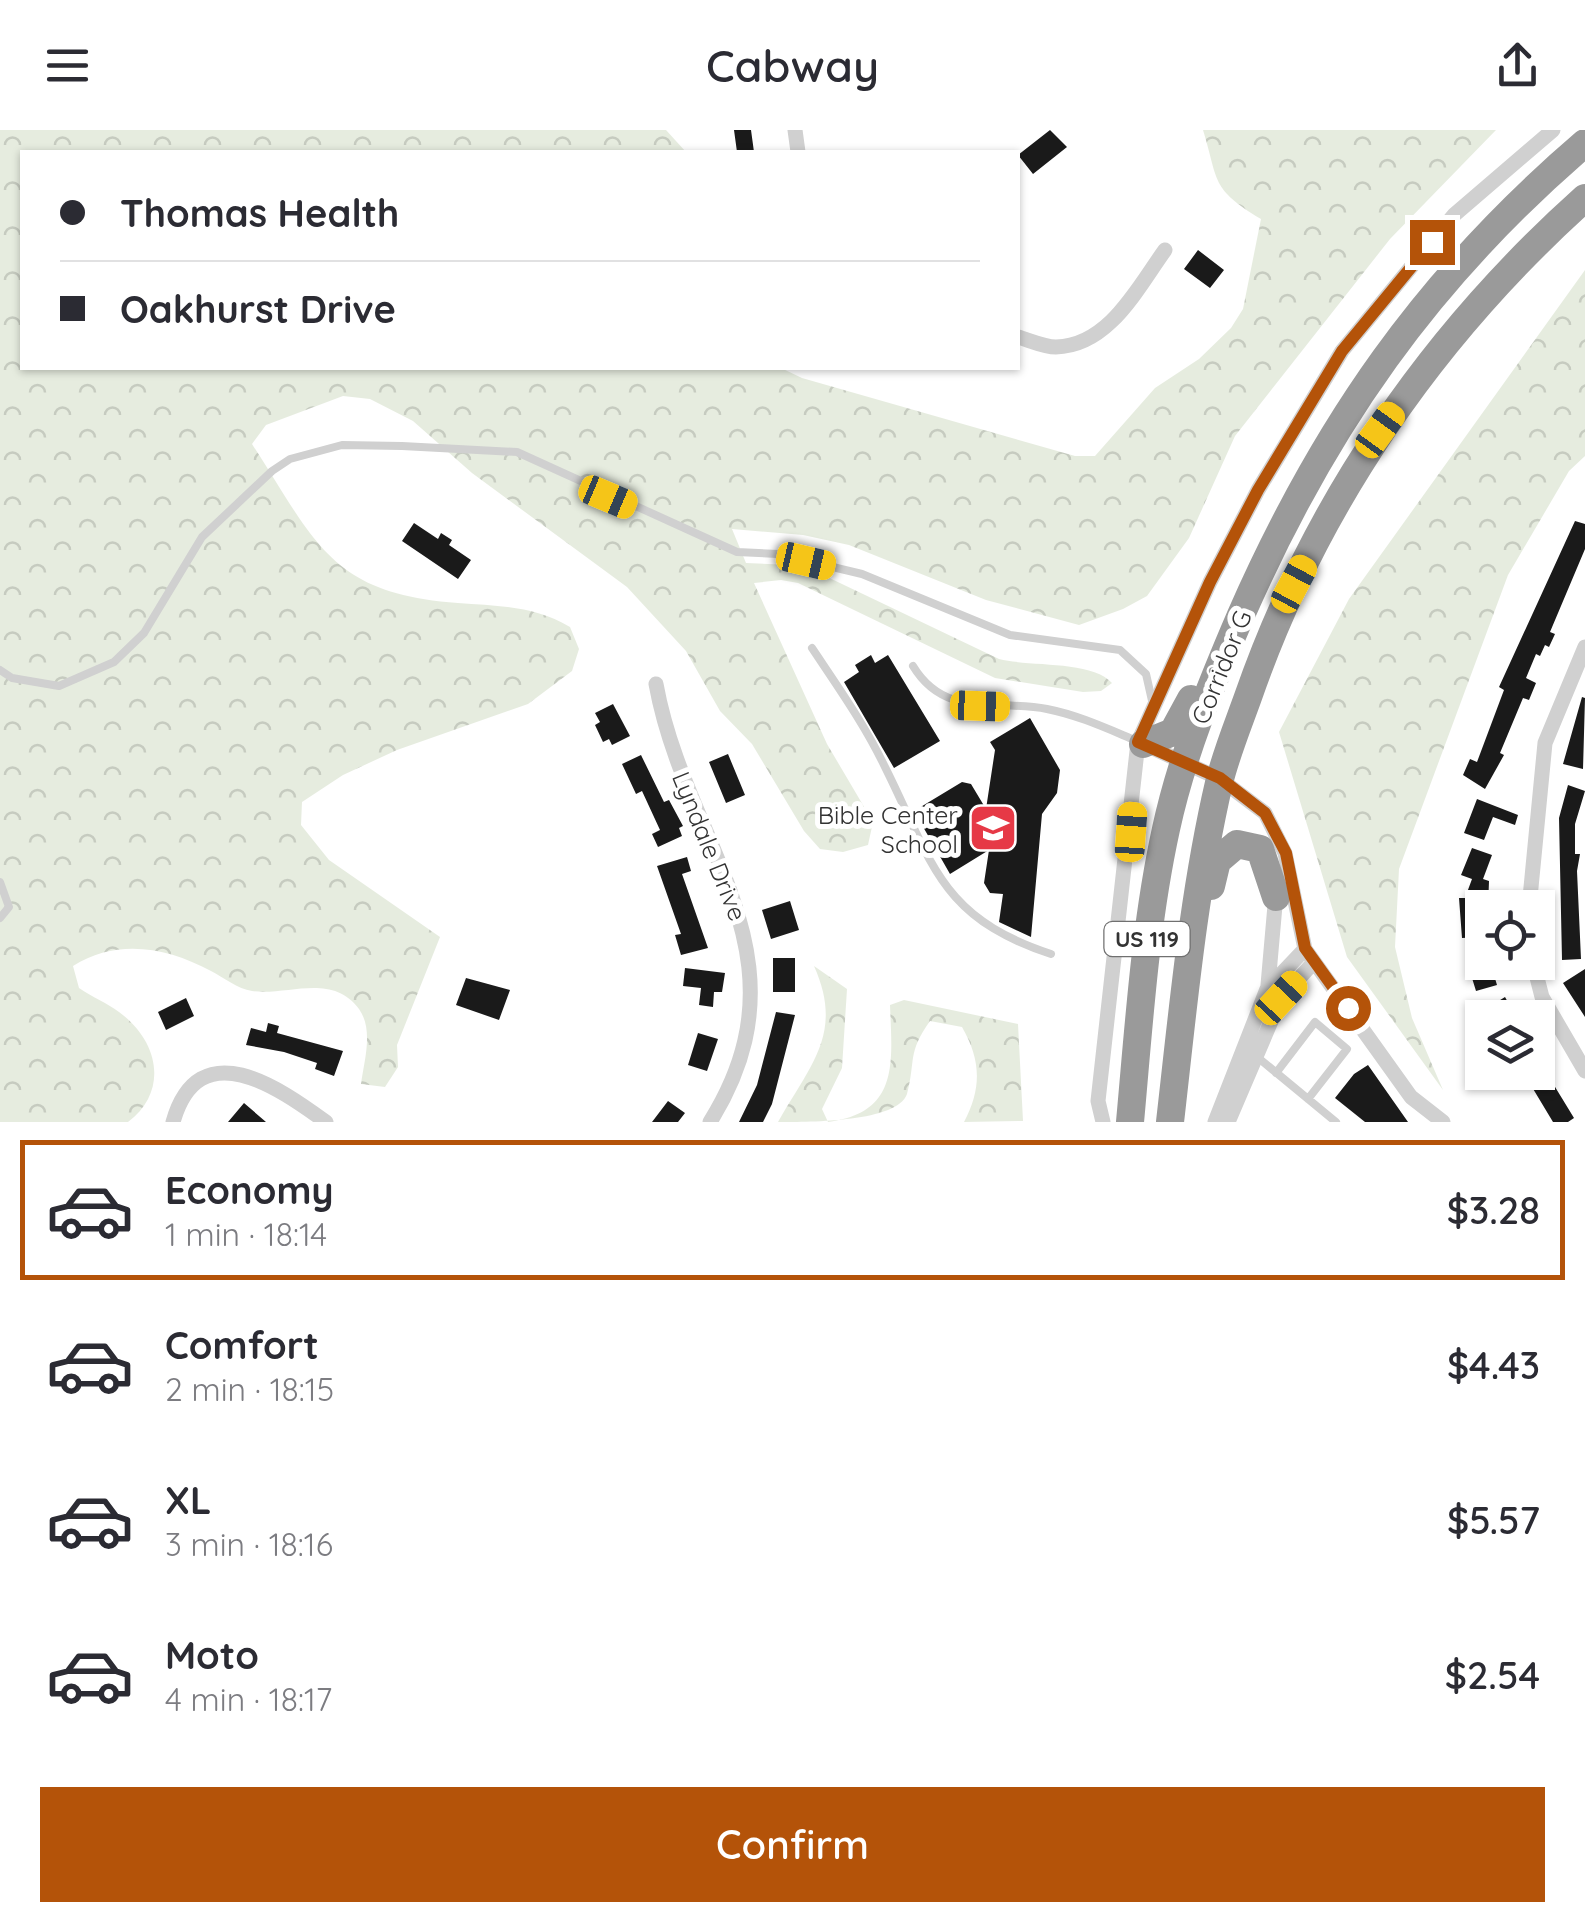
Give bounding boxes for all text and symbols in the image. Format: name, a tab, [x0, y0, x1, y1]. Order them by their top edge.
text: Cabway	[706, 37, 879, 93]
icon: menu	[40, 38, 95, 93]
icon: share	[1490, 38, 1545, 93]
text: Thomas Health	[120, 189, 399, 237]
route end	[1410, 220, 1455, 265]
text: Oakhurst Drive	[120, 285, 396, 333]
car	[1350, 397, 1410, 463]
car	[575, 471, 641, 523]
car	[773, 540, 839, 582]
car	[1267, 550, 1321, 618]
street label: Corridor G	[1184, 606, 1258, 728]
car	[949, 690, 1011, 722]
street label: Lyndale Drive	[666, 767, 754, 925]
place label: Bible Center School	[818, 799, 958, 859]
car	[1114, 801, 1148, 863]
school or university icon: Bible Center School	[967, 802, 1019, 854]
map controls	[1465, 890, 1555, 1090]
button: locate	[1465, 890, 1555, 980]
road number: US 119	[1104, 922, 1190, 956]
car	[1250, 966, 1312, 1030]
route start	[1326, 986, 1371, 1031]
button: layers	[1465, 1000, 1555, 1090]
icon: car	[45, 1165, 135, 1255]
text: Economy	[165, 1166, 334, 1214]
text: $3.28	[1447, 1186, 1540, 1234]
text: 1 min · 18:14	[165, 1214, 327, 1254]
icon: car	[45, 1320, 135, 1410]
text: Comfort	[165, 1321, 319, 1369]
text: $4.43	[1447, 1341, 1540, 1389]
text: 2 min · 18:15	[165, 1369, 334, 1409]
icon: car	[45, 1475, 135, 1565]
text: XL	[165, 1476, 211, 1524]
text: $5.57	[1447, 1496, 1540, 1544]
text: 3 min · 18:16	[165, 1524, 333, 1564]
icon: car	[45, 1630, 135, 1720]
text: Moto	[165, 1631, 259, 1679]
text: $2.54	[1445, 1651, 1540, 1699]
text: 4 min · 18:17	[165, 1679, 332, 1719]
button: Confirm	[40, 1787, 1545, 1902]

